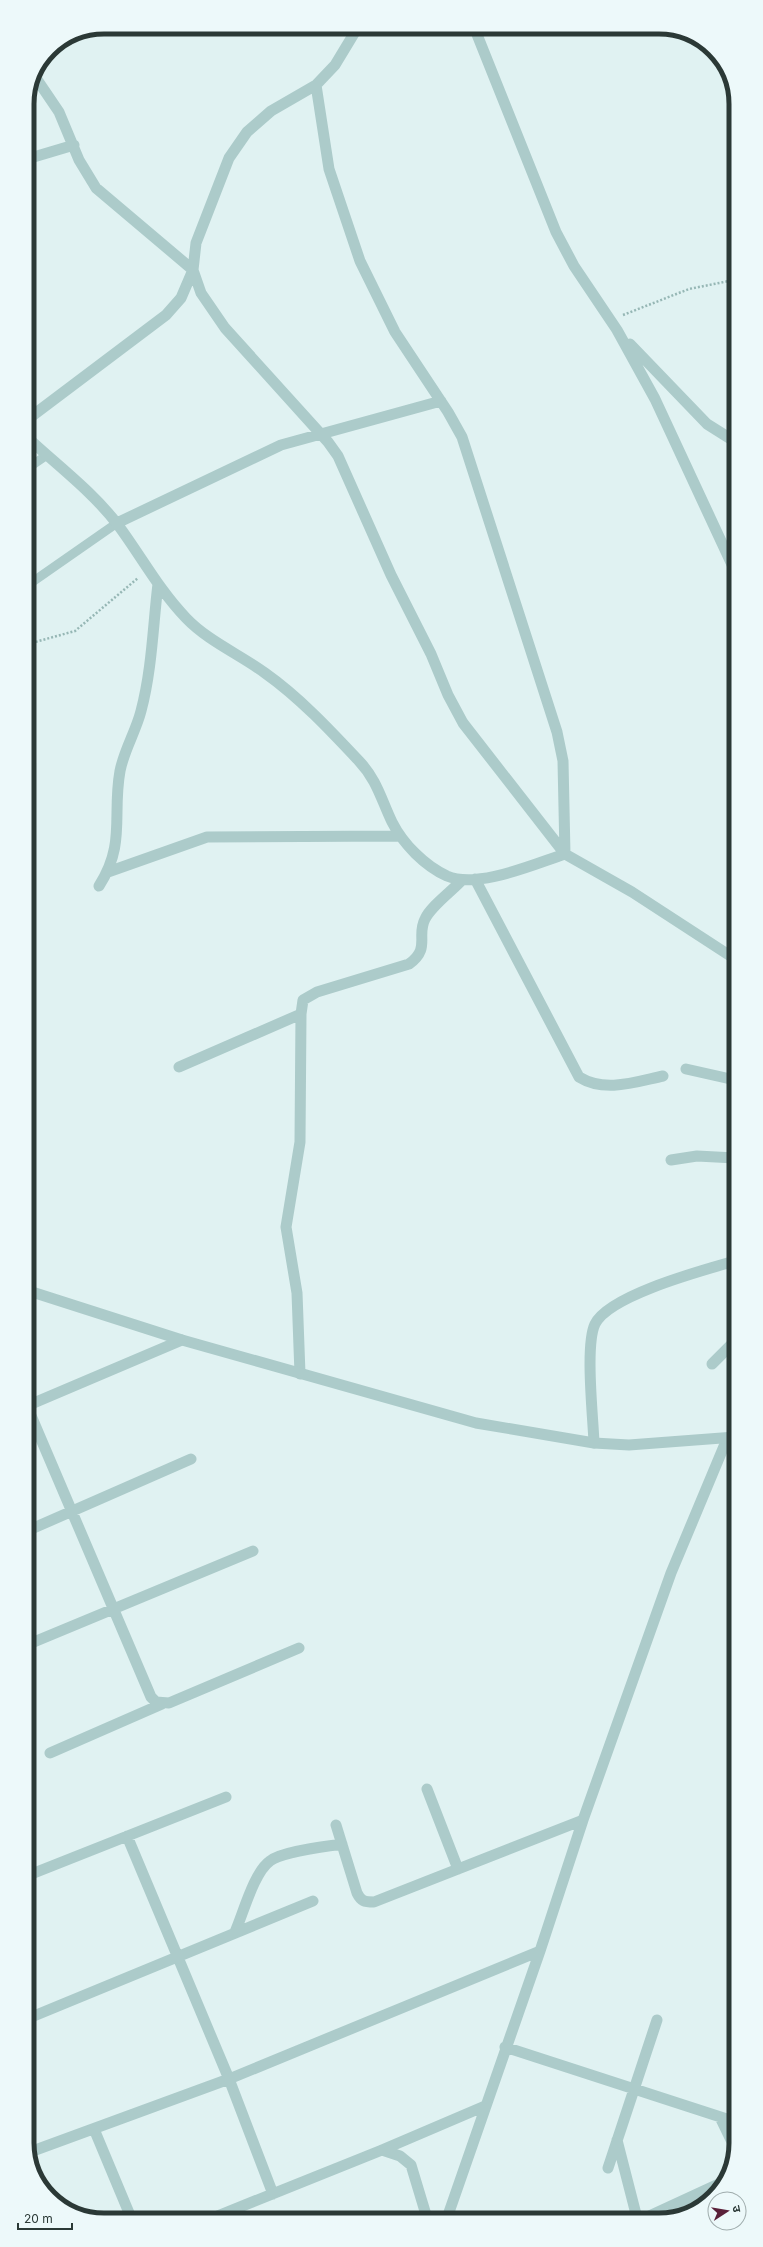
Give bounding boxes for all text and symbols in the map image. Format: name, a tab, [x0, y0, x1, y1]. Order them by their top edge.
north arrow	[707, 2191, 747, 2231]
text: उ	[729, 2204, 744, 2214]
scale bar	[18, 2205, 72, 2231]
text: 20 m	[24, 2211, 53, 2226]

